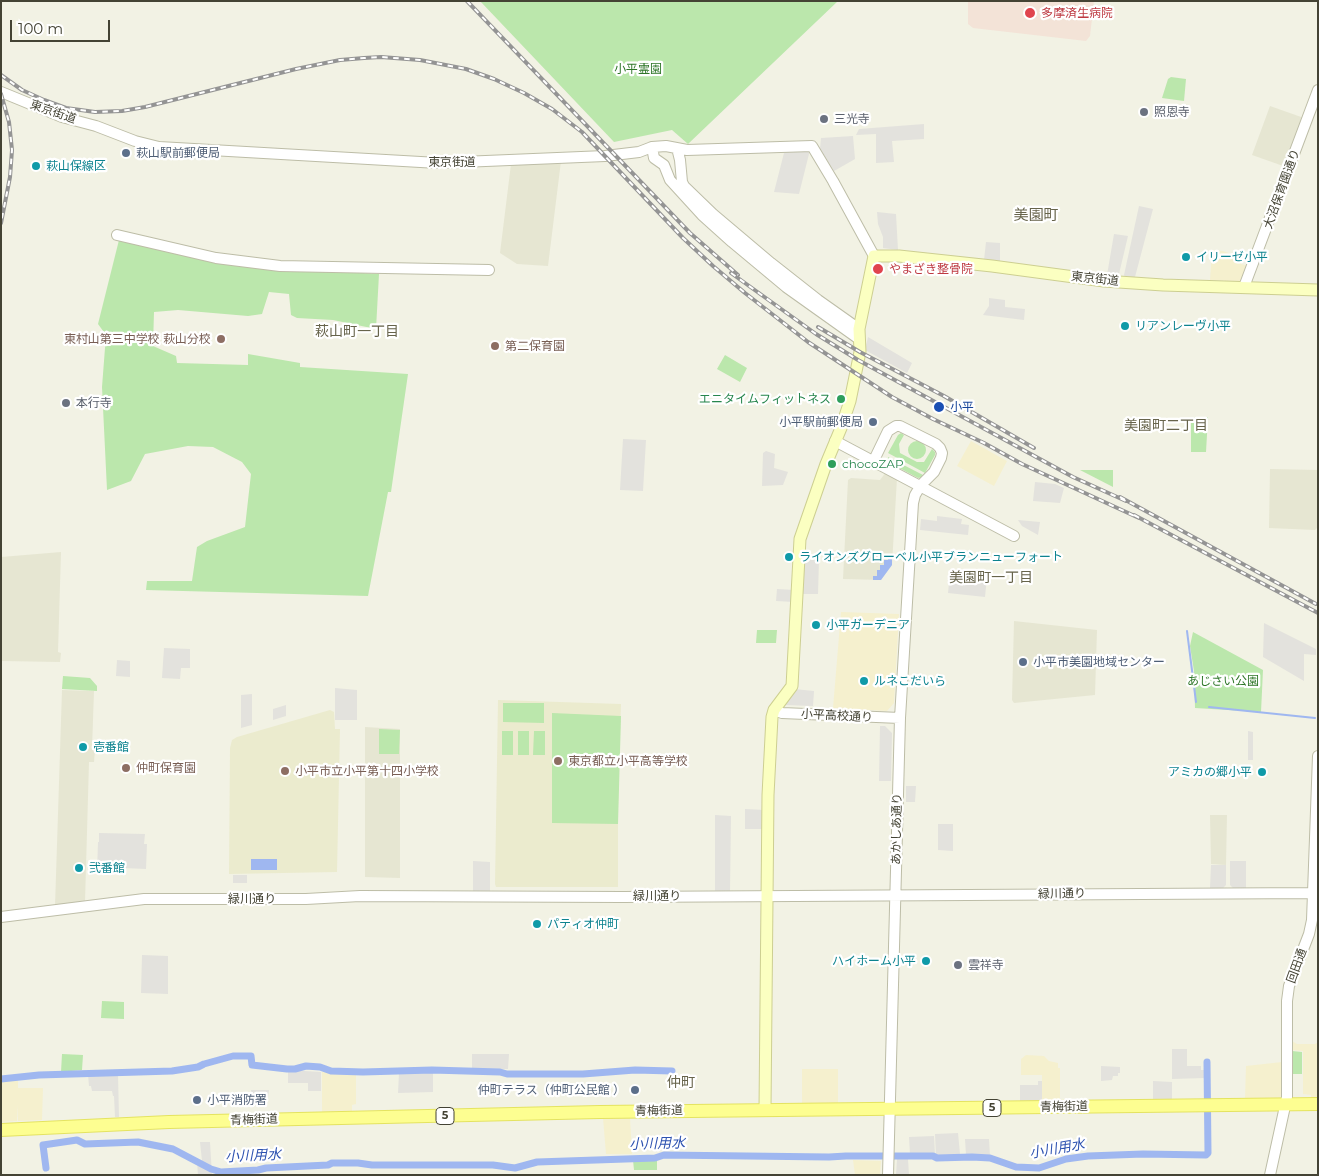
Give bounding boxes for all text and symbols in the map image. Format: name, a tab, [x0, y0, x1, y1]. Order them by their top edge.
marker: 多摩済生病院	[1023, 6, 1037, 20]
place label: 多摩済生病院	[1041, 6, 1113, 20]
scale bar	[12, 10, 112, 42]
text: 100 m	[18, 19, 63, 38]
park label: 小平霊園	[614, 62, 662, 76]
street label: 東京街道	[28, 97, 78, 127]
place label: 照恩寺	[1154, 105, 1190, 119]
marker: 照恩寺	[1138, 106, 1150, 118]
place label: 三光寺	[834, 112, 870, 126]
marker: 三光寺	[818, 113, 830, 125]
place label: 萩山駅前郵便局	[136, 146, 220, 160]
marker: 萩山駅前郵便局	[120, 147, 132, 159]
street label: 大沼保育園通り	[1261, 147, 1303, 231]
street label: 東京街道	[428, 155, 476, 169]
place label: 萩山保線区	[46, 159, 106, 173]
marker: 萩山保線区	[30, 160, 42, 172]
district label: 美園町	[1014, 207, 1058, 225]
place label: イリーゼ小平	[1196, 250, 1268, 264]
marker: イリーゼ小平	[1180, 251, 1192, 263]
marker: やまざき整骨院	[871, 262, 885, 276]
place label: やまざき整骨院	[889, 262, 973, 276]
street label: 東京街道	[1070, 269, 1120, 289]
place label: リアンレーヴ小平	[1135, 319, 1231, 333]
marker: リアンレーヴ小平	[1119, 320, 1131, 332]
district label: 萩山町一丁目	[315, 324, 399, 340]
place label: 東村山第三中学校 萩山分校	[64, 332, 211, 346]
marker: 東村山第三中学校 萩山分校	[215, 333, 227, 345]
place label: 第二保育園	[505, 339, 565, 353]
marker: 第二保育園	[489, 340, 501, 352]
place label: エニタイムフィットネス	[699, 392, 831, 406]
marker: エニタイムフィットネス	[835, 393, 847, 405]
place label: 本行寺	[76, 396, 112, 410]
marker: 本行寺	[60, 397, 72, 409]
marker: 小平	[932, 400, 946, 414]
place label: 小平	[950, 400, 974, 414]
place label: 小平駅前郵便局	[779, 415, 863, 429]
marker: 小平駅前郵便局	[867, 416, 879, 428]
district label: 美園町二丁目	[1124, 418, 1208, 434]
place label: chocoZAP	[842, 457, 904, 471]
marker: chocoZAP	[826, 458, 838, 470]
place label: ライオンズグローベル小平ブランニューフォート	[799, 550, 1063, 564]
marker: ライオンズグローベル小平ブランニューフォート	[783, 551, 795, 563]
district label: 美園町一丁目	[949, 570, 1033, 586]
place label: 小平ガーデニア	[826, 618, 910, 632]
marker: 小平ガーデニア	[810, 619, 822, 631]
place label: 小平市美園地域センター	[1033, 655, 1165, 669]
marker: 小平市美園地域センター	[1017, 656, 1029, 668]
place label: ルネこだいら	[874, 674, 946, 688]
park label: あじさい公園	[1187, 674, 1259, 688]
marker: ルネこだいら	[858, 675, 870, 687]
street label: 小平高校通り	[801, 707, 873, 725]
place label: 壱番館	[93, 740, 129, 754]
marker: 壱番館	[77, 741, 89, 753]
place label: 東京都立小平高等学校	[568, 754, 688, 768]
marker: 東京都立小平高等学校	[552, 755, 564, 767]
place label: 仲町保育園	[136, 761, 196, 775]
marker: 仲町保育園	[120, 762, 132, 774]
place label: 小平市立小平第十四小学校	[295, 764, 439, 778]
marker: 小平市立小平第十四小学校	[279, 765, 291, 777]
place label: アミカの郷小平	[1168, 765, 1252, 779]
marker: アミカの郷小平	[1256, 766, 1268, 778]
street label: あかしあ通り	[889, 793, 905, 865]
place label: 弐番館	[89, 861, 125, 875]
marker: 弐番館	[73, 862, 85, 874]
street label: 緑川通り	[1038, 886, 1086, 902]
street label: 緑川通り	[633, 889, 681, 903]
street label: 緑川通り	[228, 892, 276, 906]
place label: パティオ仲町	[547, 917, 619, 931]
marker: パティオ仲町	[531, 918, 543, 930]
street label: 回田通	[1284, 947, 1310, 985]
place label: ハイホーム小平	[832, 954, 916, 968]
marker: ハイホーム小平	[920, 955, 932, 967]
place label: 雲祥寺	[968, 958, 1004, 972]
marker: 雲祥寺	[952, 959, 964, 971]
district label: 仲町	[667, 1075, 695, 1091]
place label: 仲町テラス（仲町公民館 ）	[478, 1083, 625, 1097]
marker: 仲町テラス（仲町公民館 ）	[629, 1084, 641, 1096]
place label: 小平消防署	[207, 1093, 267, 1107]
marker: 小平消防署	[191, 1094, 203, 1106]
street label: 青梅街道	[1040, 1099, 1088, 1115]
road number: 5	[983, 1100, 1001, 1116]
street label: 青梅街道	[635, 1103, 683, 1119]
road number: 5	[436, 1108, 454, 1124]
street label: 青梅街道	[230, 1112, 278, 1128]
water label: 小川用水	[629, 1135, 685, 1153]
water label: 小川用水	[1028, 1136, 1086, 1162]
water label: 小川用水	[225, 1146, 281, 1166]

